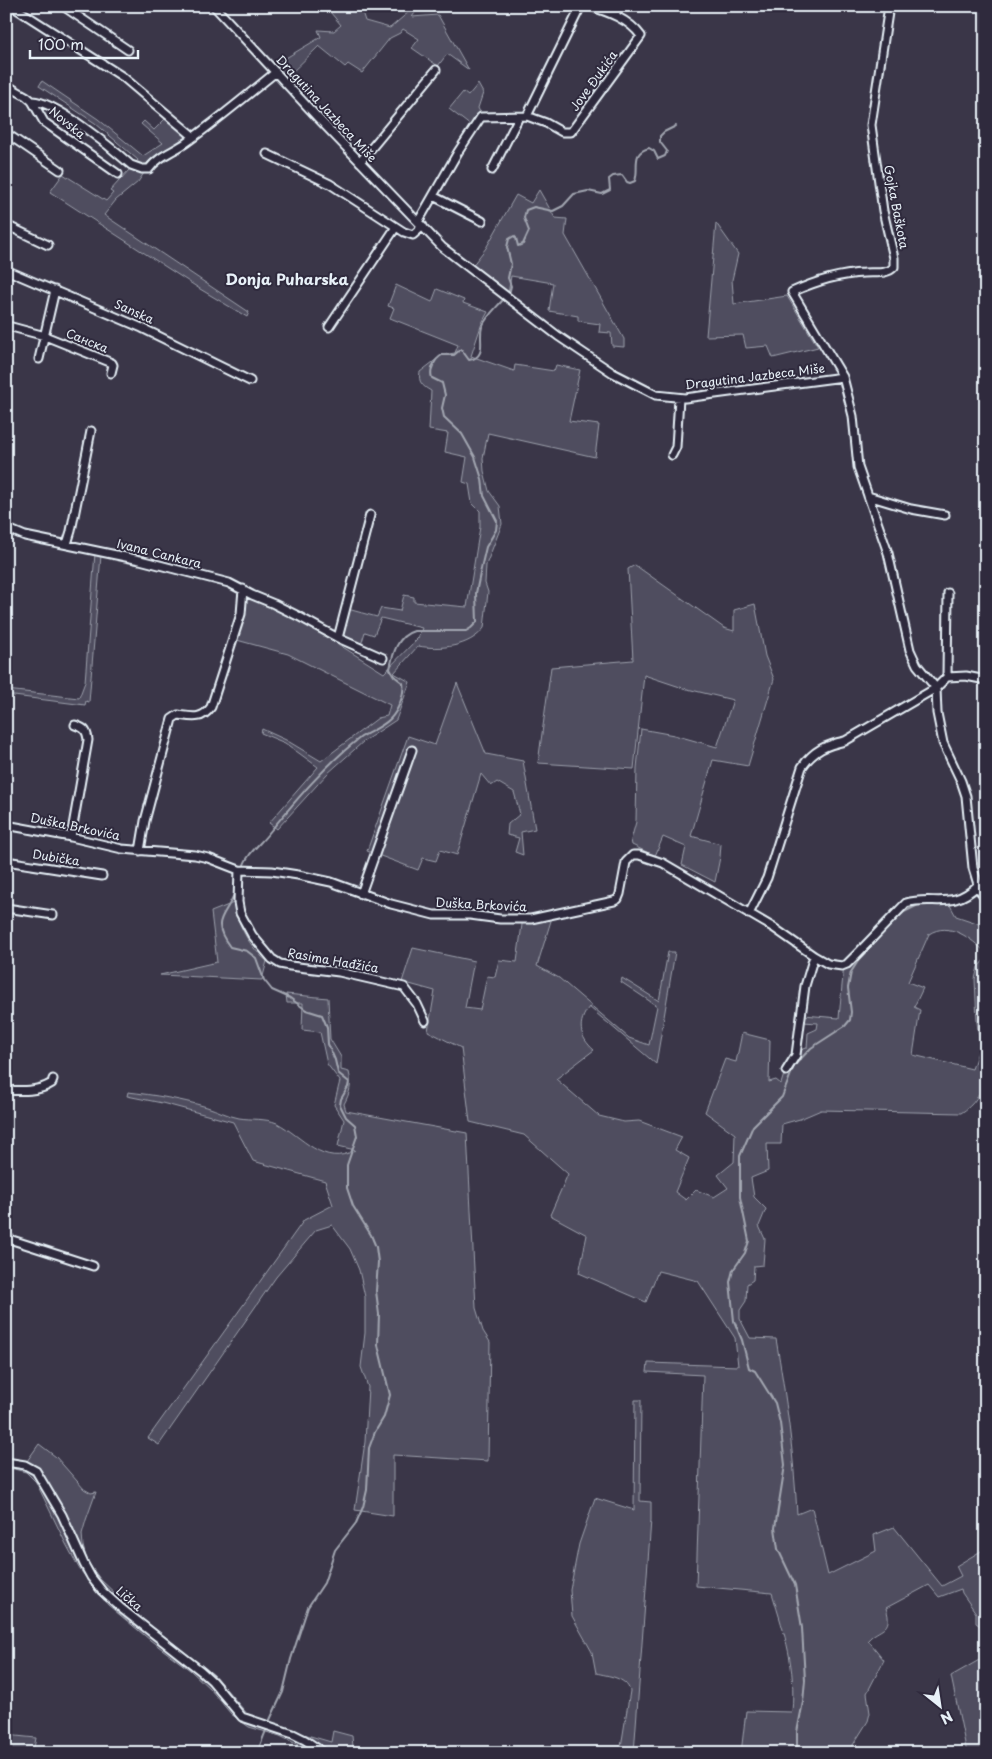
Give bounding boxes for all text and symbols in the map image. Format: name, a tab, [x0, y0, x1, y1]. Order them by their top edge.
scale bar	[30, 28, 138, 60]
text: 100 m	[38, 32, 84, 55]
street label: Jove Đukića	[565, 46, 622, 114]
street label: Dragutina Jazbeca Miše	[272, 51, 381, 166]
street label: Novska	[46, 102, 90, 143]
street label: Gojka Baškota	[880, 163, 914, 251]
district label: Donja Puharska	[225, 267, 349, 290]
street label: Sanska	[112, 294, 158, 328]
street label: Санска	[63, 323, 112, 357]
street label: Dragutina Jazbeca Miše	[684, 359, 826, 394]
street label: Ivana Cankara	[115, 534, 204, 572]
street label: Duška Brkovića	[29, 808, 122, 844]
street label: Dubička	[31, 844, 82, 870]
street label: Duška Brkovića	[435, 893, 528, 915]
street label: Rasima Hađžića	[286, 943, 380, 977]
street label: Lička	[112, 1582, 147, 1615]
north arrow	[914, 1682, 964, 1732]
text: N	[937, 1706, 957, 1730]

